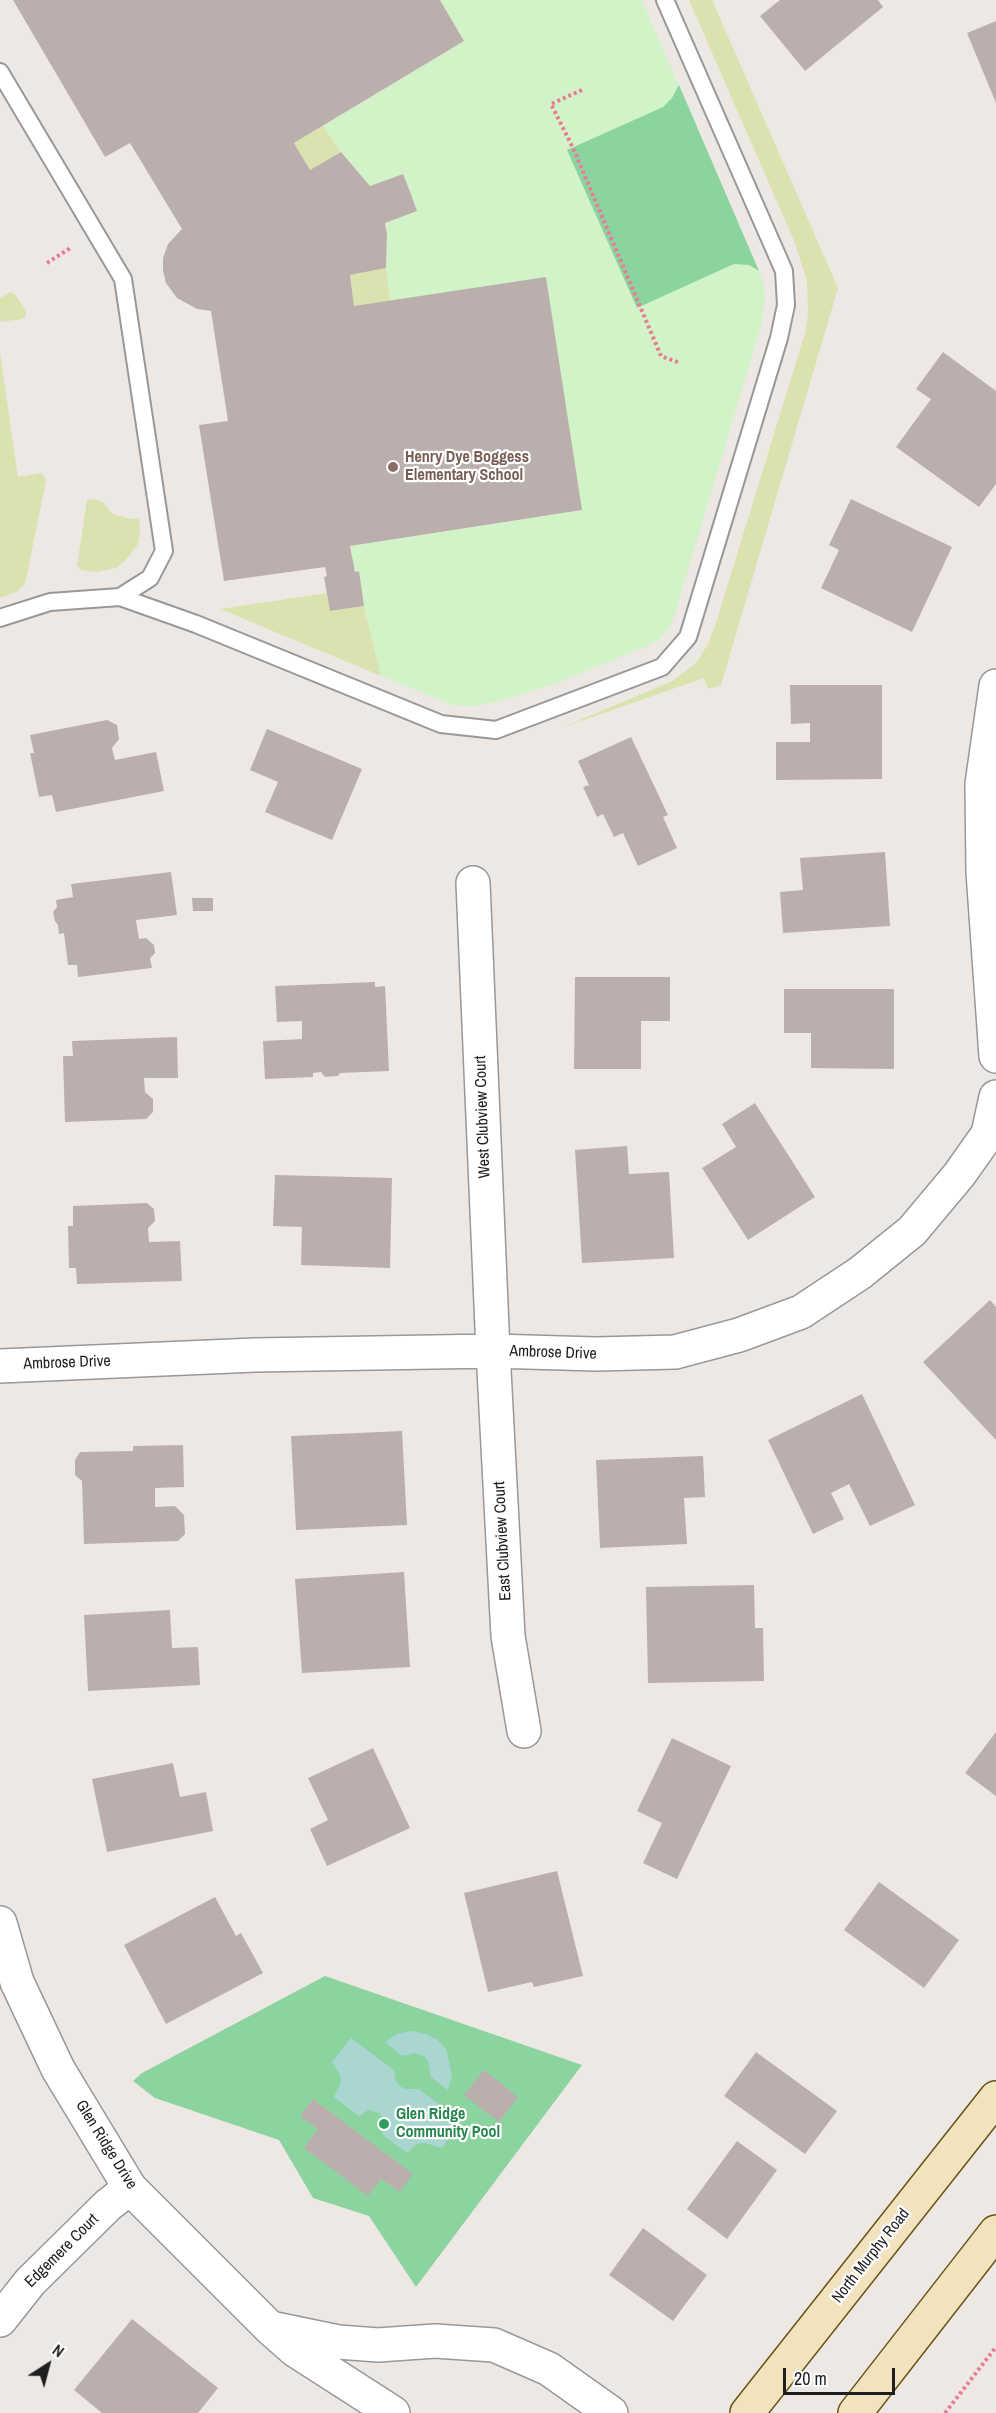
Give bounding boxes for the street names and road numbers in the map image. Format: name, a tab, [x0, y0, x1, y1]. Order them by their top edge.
street label: West Clubview Court	[471, 1055, 495, 1179]
street label: Ambrose Drive	[509, 1342, 597, 1364]
street label: Ambrose Drive	[23, 1352, 111, 1374]
street label: East Clubview Court	[490, 1481, 516, 1601]
street label: Glen Ridge Drive	[71, 2097, 141, 2193]
street label: North Murphy Road	[828, 2205, 914, 2307]
street label: Edgemere Court	[21, 2210, 103, 2292]

